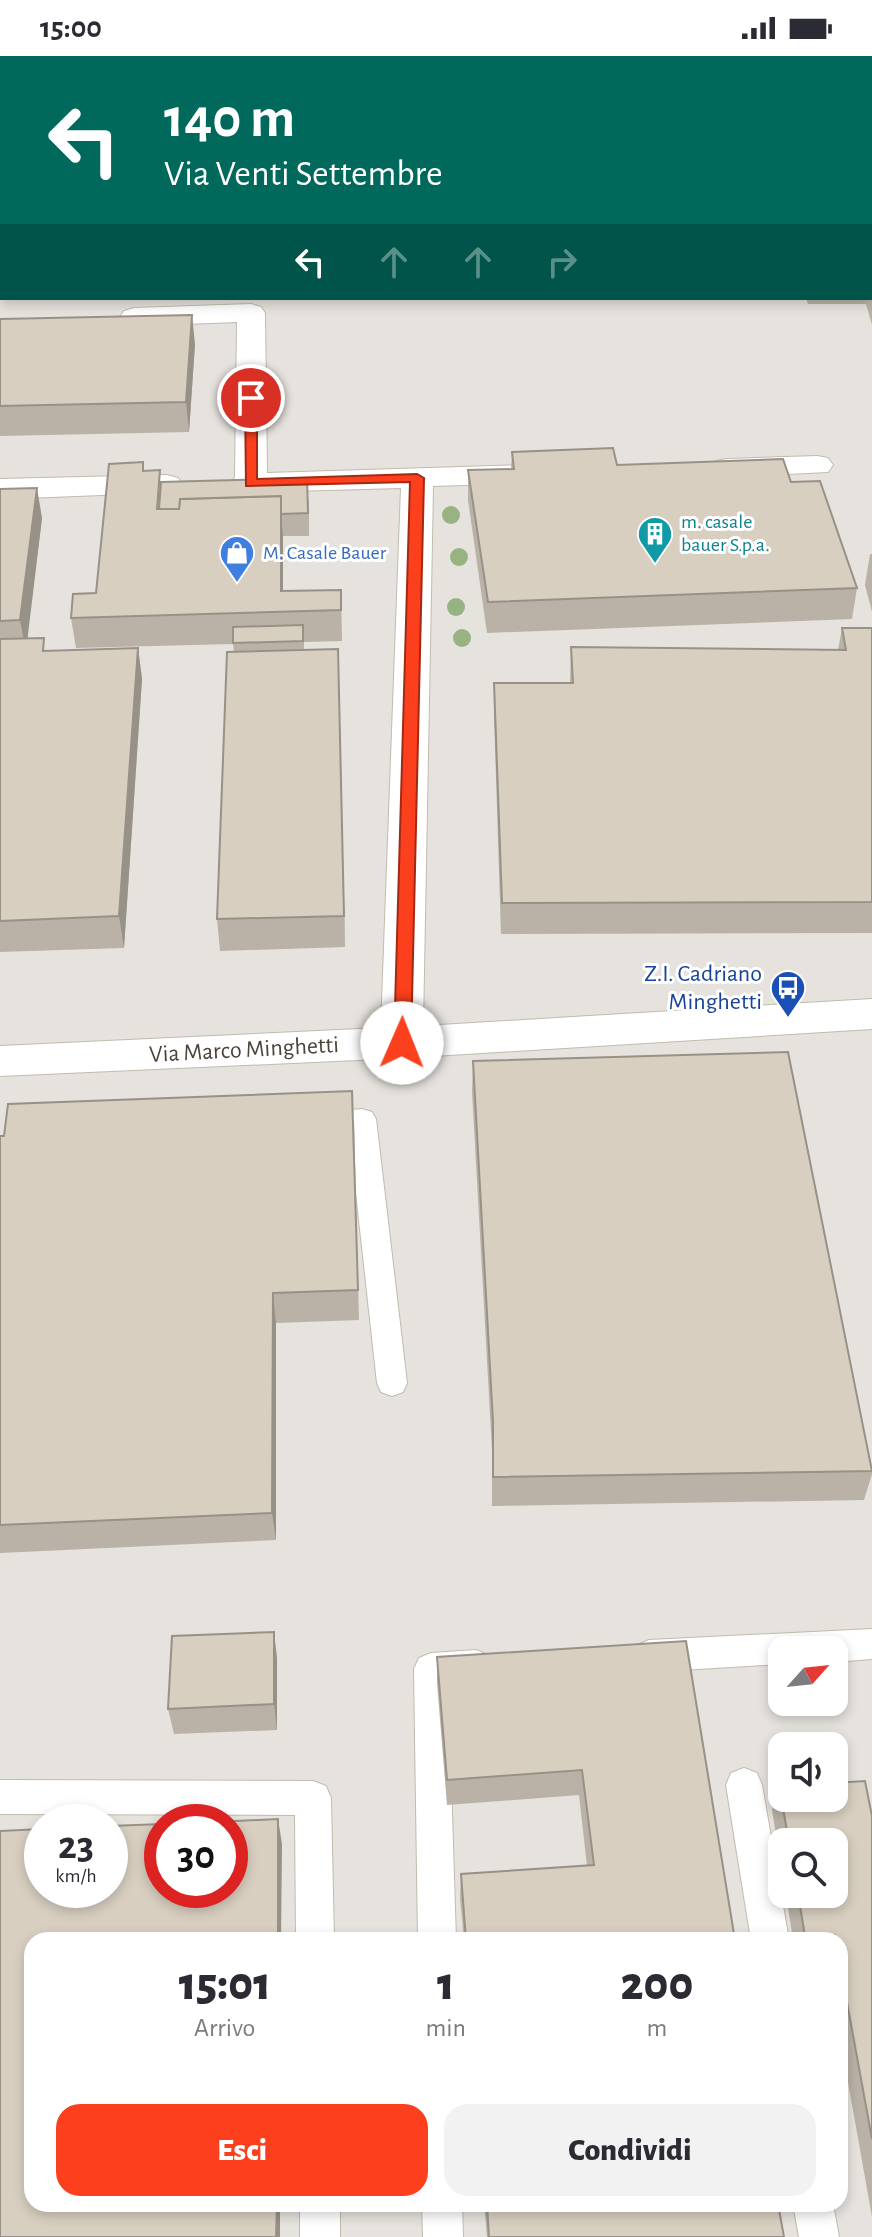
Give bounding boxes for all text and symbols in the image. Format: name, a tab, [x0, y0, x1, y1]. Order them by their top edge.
text: 15:00	[40, 13, 102, 43]
icon: left	[32, 88, 136, 192]
text: 140 m	[164, 91, 295, 147]
text: Via Venti Settembre	[164, 156, 443, 192]
icon: left	[288, 240, 332, 284]
icon: ahead	[372, 240, 416, 284]
icon: ahead	[456, 240, 500, 284]
icon: right	[540, 240, 584, 284]
pin	[217, 364, 285, 432]
icon: arrive	[229, 376, 273, 420]
place label: m. casale bauer S.p.a.	[681, 512, 770, 555]
building icon: m. casale bauer S.p.a.	[636, 515, 674, 565]
shop icon: M. Casale Bauer	[218, 534, 256, 584]
place label: M. Casale Bauer	[263, 543, 387, 563]
place label: Z.I. Cadriano Minghetti	[644, 962, 762, 1014]
bus stop icon: Z.I. Cadriano Minghetti	[769, 969, 807, 1019]
position arrow	[360, 1001, 444, 1085]
street label: Via Marco Minghetti	[148, 1033, 340, 1067]
north arrow	[768, 1636, 848, 1716]
map controls	[768, 1636, 848, 1908]
button: sound	[768, 1732, 848, 1812]
speed limit sign: 30	[144, 1804, 248, 1908]
text: 23	[58, 1826, 94, 1866]
button: search	[768, 1828, 848, 1908]
text: km/h	[55, 1866, 97, 1886]
text: 15:01	[179, 1961, 271, 2009]
text: 1	[437, 1961, 455, 2009]
text: 200	[621, 1961, 693, 2009]
text: Arrivo	[194, 2015, 255, 2041]
text: min	[425, 2015, 466, 2041]
text: m	[647, 2015, 667, 2041]
button: Esci	[56, 2104, 428, 2196]
button: Condividi	[444, 2104, 816, 2196]

